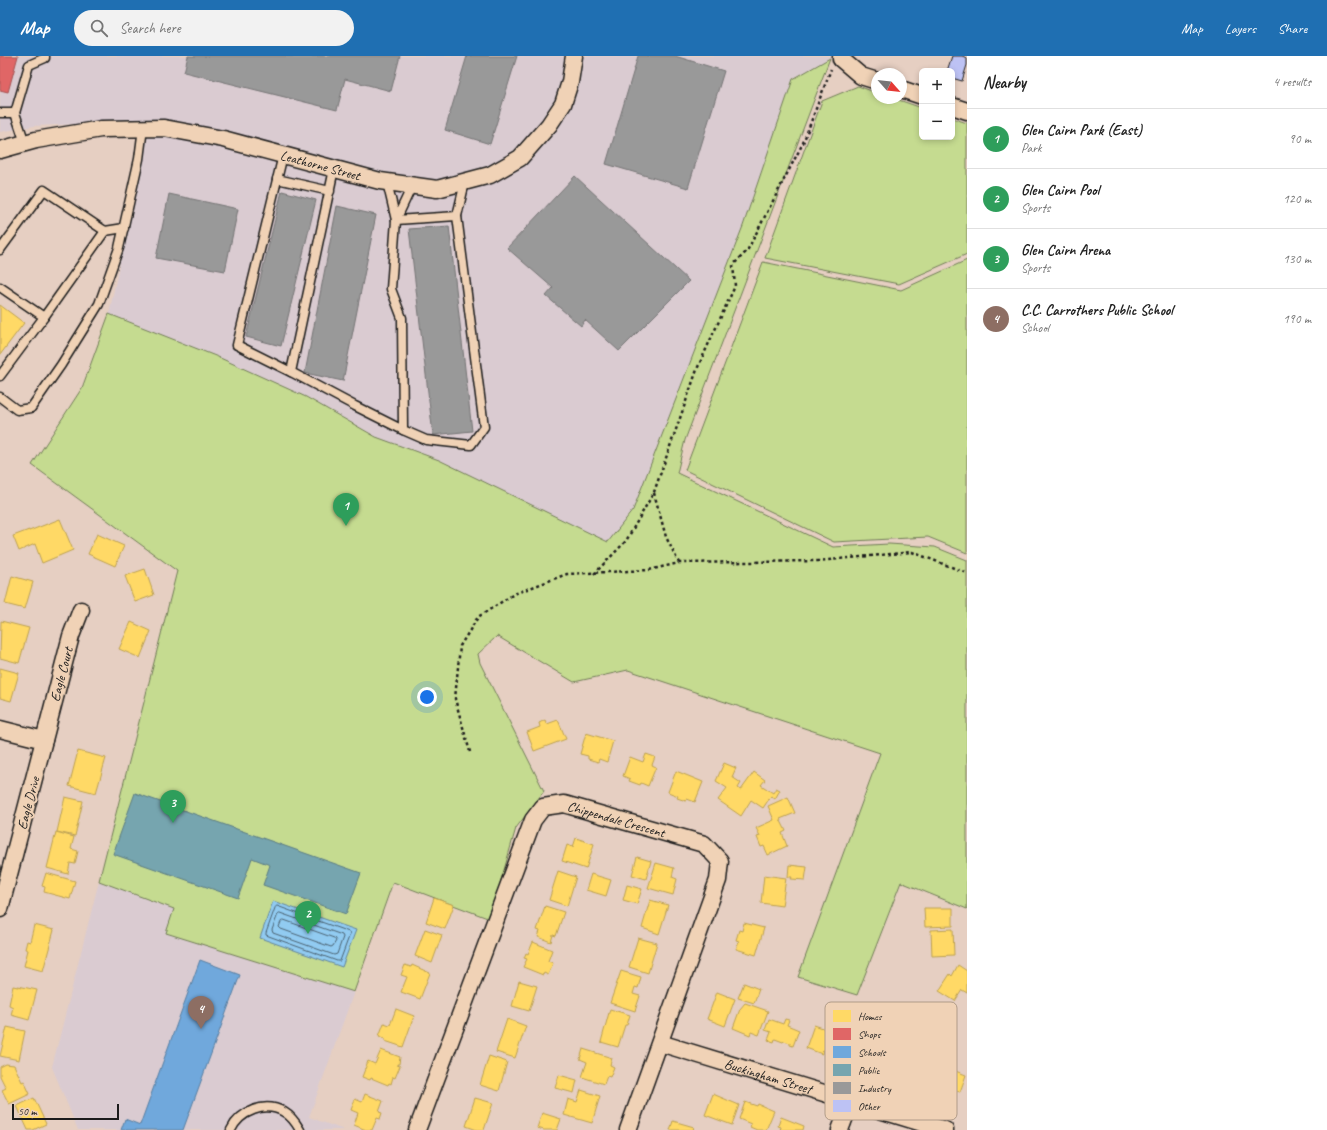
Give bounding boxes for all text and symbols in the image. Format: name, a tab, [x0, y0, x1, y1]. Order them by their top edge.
search box	[74, 10, 354, 46]
text: Map	[20, 16, 50, 40]
icon: search	[88, 17, 110, 39]
text: Search here	[120, 19, 181, 38]
text: Map	[1181, 20, 1203, 37]
text: Layers	[1225, 20, 1256, 37]
text: Share	[1278, 20, 1307, 37]
north arrow	[871, 68, 907, 104]
map controls	[919, 68, 955, 140]
button: +	[919, 68, 955, 104]
text: Nearby	[983, 72, 1026, 93]
text: 4 results	[1273, 74, 1311, 90]
button: −	[919, 104, 955, 140]
text: Glen Cairn Park (East)	[1021, 121, 1142, 140]
text: 1	[993, 131, 999, 147]
text: 90 m	[1289, 131, 1311, 147]
text: Park	[1021, 140, 1042, 156]
street label: Leathorne Street	[278, 147, 363, 185]
text: Glen Cairn Pool	[1021, 181, 1099, 200]
text: 2	[993, 191, 999, 207]
text: 120 m	[1283, 191, 1311, 207]
text: Sports	[1021, 200, 1050, 216]
text: Glen Cairn Arena	[1021, 241, 1110, 260]
text: 3	[993, 251, 999, 267]
text: 130 m	[1283, 251, 1311, 267]
text: Sports	[1021, 260, 1050, 276]
text: C.C. Carrothers Public School	[1021, 301, 1173, 320]
text: 4	[993, 311, 999, 327]
text: 190 m	[1283, 311, 1311, 327]
text: School	[1021, 320, 1049, 336]
pin: 1	[333, 493, 359, 526]
street label: Eagle Court	[46, 644, 77, 703]
your location	[417, 687, 437, 707]
street label: Eagle Drive	[13, 774, 44, 831]
pin: 3	[160, 790, 186, 823]
street label: Chippendale Crescent	[565, 797, 668, 842]
pin: 2	[295, 901, 321, 934]
pin: 4	[188, 996, 214, 1029]
legend	[825, 1002, 957, 1120]
text: Homes	[858, 1009, 883, 1023]
text: Shops	[858, 1027, 882, 1041]
text: Schools	[858, 1045, 887, 1059]
street label: Buckingham Street	[722, 1055, 816, 1098]
text: Public	[858, 1063, 880, 1077]
text: Industry	[858, 1081, 892, 1095]
text: Other	[858, 1099, 881, 1113]
scale bar	[12, 1102, 119, 1121]
text: 50 m	[18, 1104, 37, 1118]

